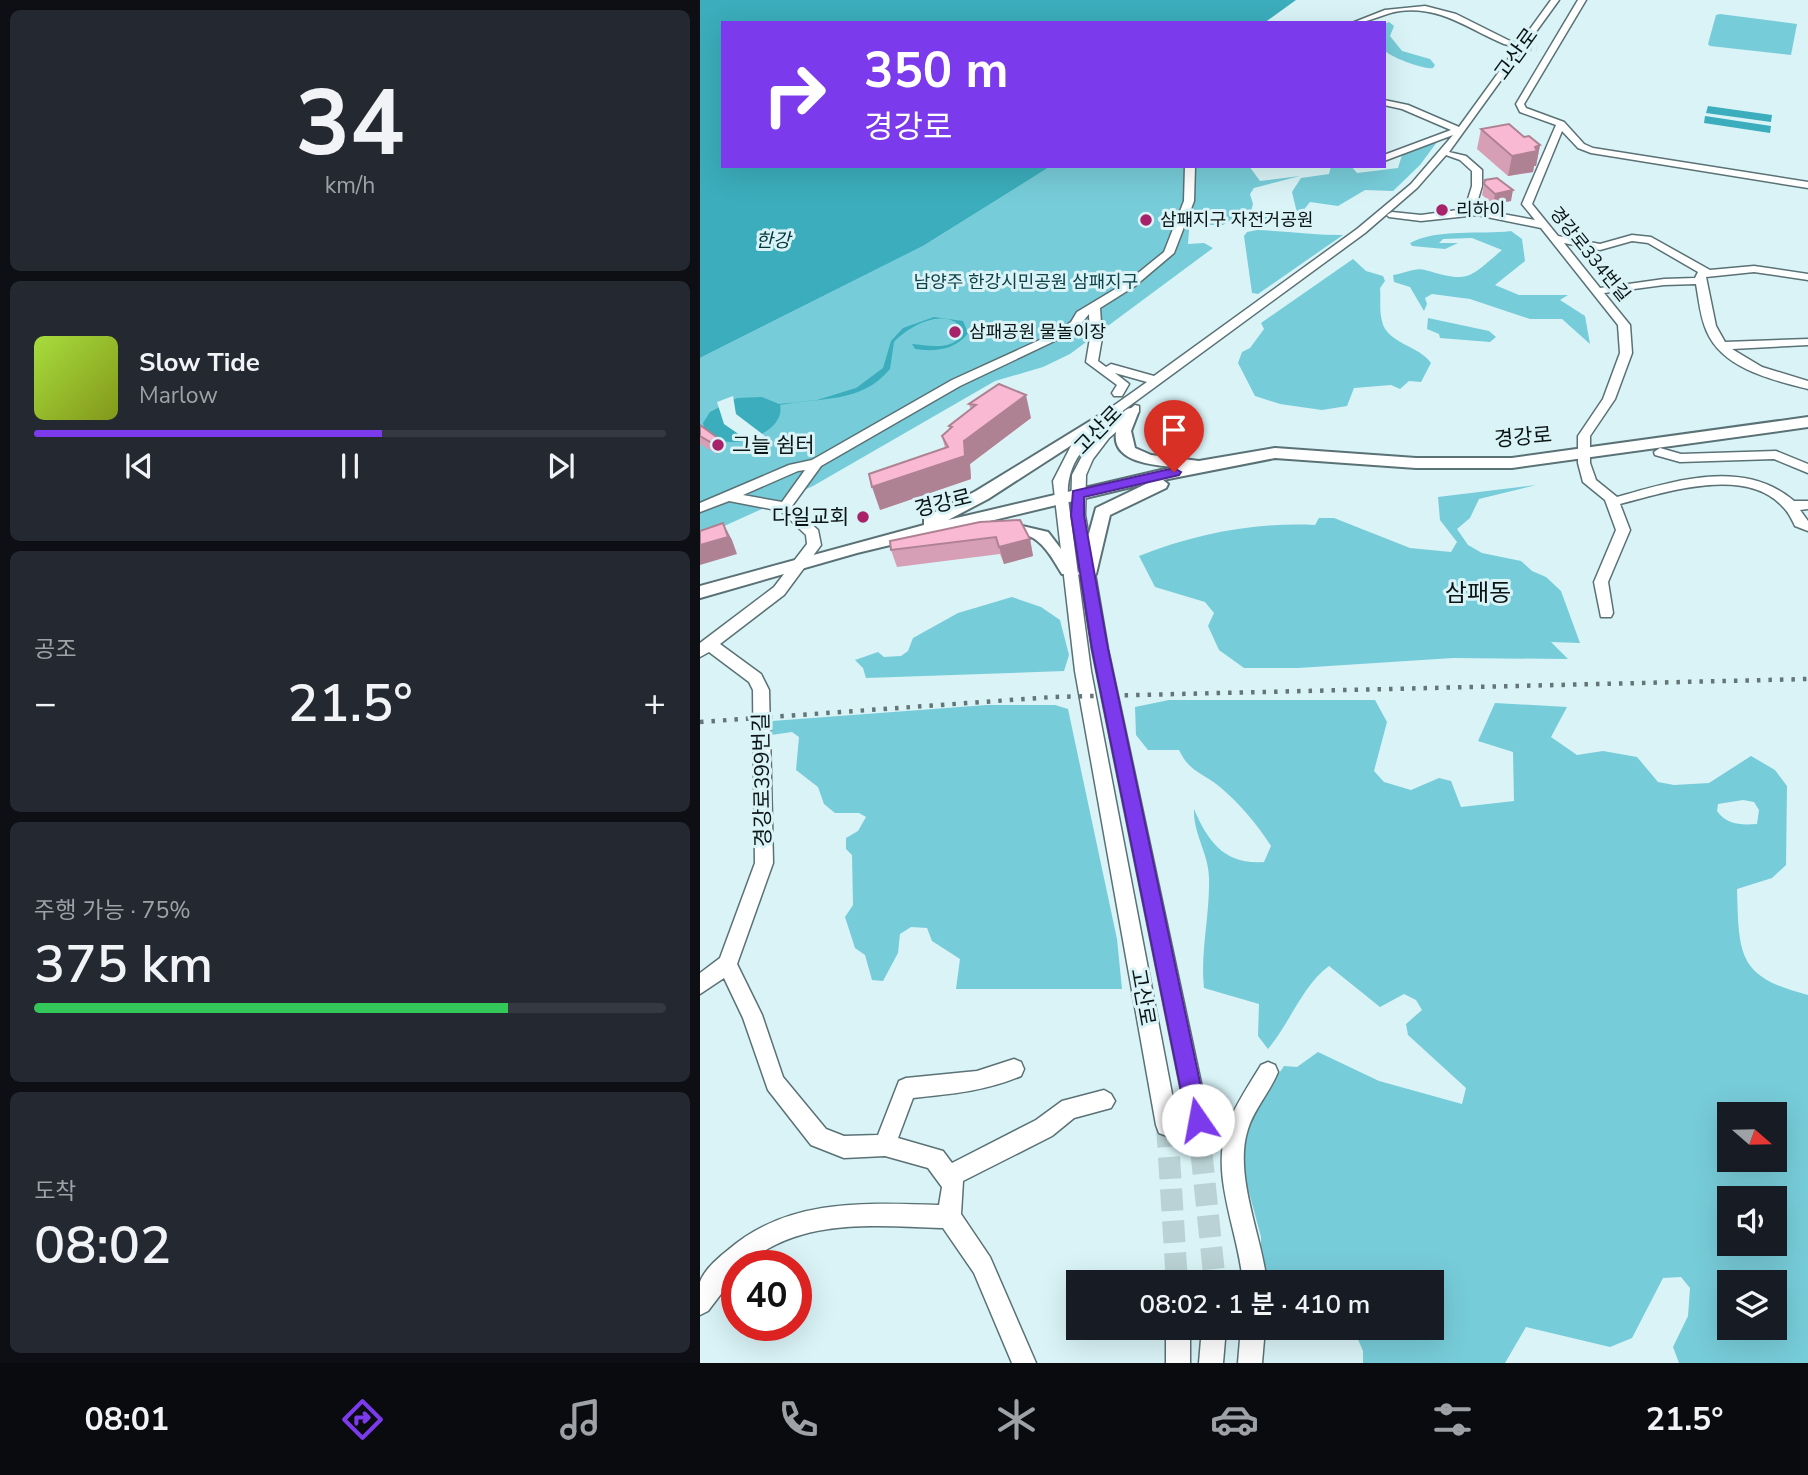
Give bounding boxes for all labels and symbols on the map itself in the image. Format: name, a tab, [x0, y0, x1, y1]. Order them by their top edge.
street label: 고산로	[1488, 22, 1544, 86]
place label: 리하이	[1456, 198, 1506, 222]
marker: 리하이	[1434, 202, 1450, 218]
street label: 경강로334번길	[1544, 202, 1636, 306]
place label: 삼패지구 자전거공원	[1160, 208, 1314, 232]
marker: 삼패지구 자전거공원	[1138, 212, 1154, 228]
water label: 한강	[756, 228, 793, 254]
park label: 남양주 한강시민공원 삼패지구	[914, 270, 1138, 294]
place label: 삼패공원 물놀이장	[969, 320, 1106, 344]
marker: 삼패공원 물놀이장	[947, 324, 963, 340]
street label: 고산로	[1068, 399, 1128, 461]
pin	[1144, 400, 1204, 472]
street label: 경강로	[1493, 421, 1553, 453]
place label: 그늘 쉼터	[732, 431, 815, 459]
marker: 그늘 쉼터	[710, 437, 726, 453]
street label: 경강로	[911, 482, 975, 524]
place label: 다일교회	[772, 503, 849, 531]
marker: 다일교회	[855, 509, 871, 525]
district label: 삼패동	[1445, 577, 1511, 609]
street label: 경강로399번길	[747, 713, 777, 847]
street label: 고산로	[1124, 966, 1162, 1028]
position arrow	[1161, 1083, 1235, 1157]
north arrow	[1717, 1102, 1787, 1172]
speed limit sign: 40	[721, 1250, 812, 1341]

